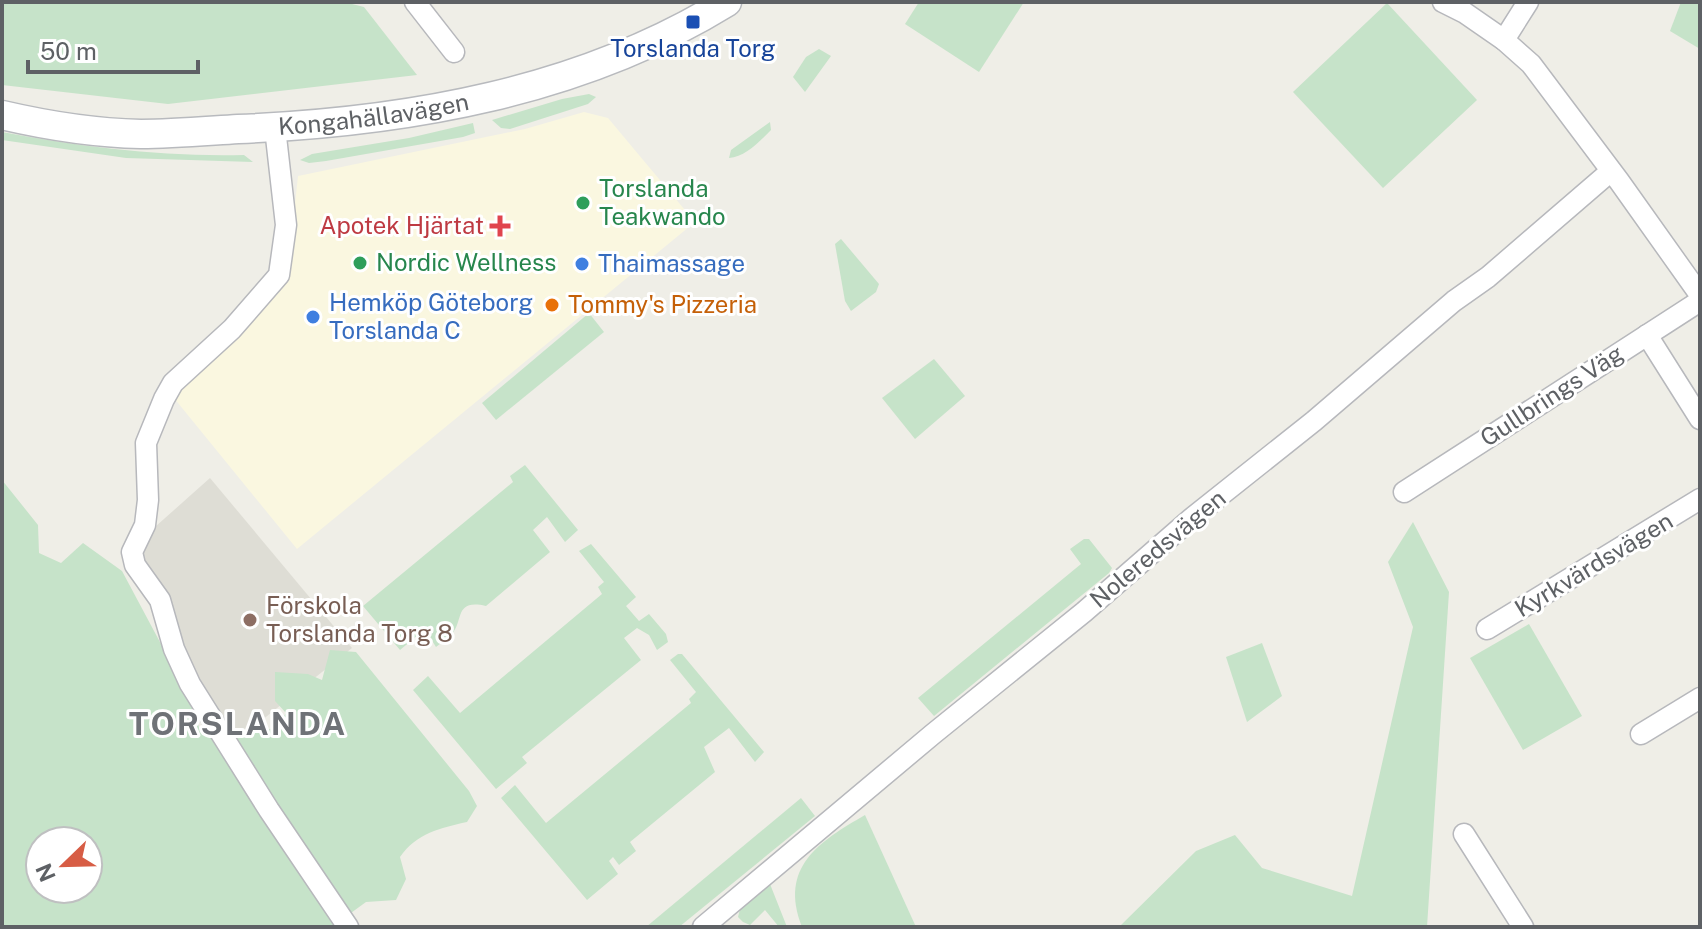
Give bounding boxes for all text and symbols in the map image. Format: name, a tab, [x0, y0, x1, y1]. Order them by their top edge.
marker: Torslanda Torg	[684, 13, 702, 31]
scale bar	[28, 24, 198, 74]
place label: Torslanda Torg	[610, 34, 776, 62]
text: 50 m	[40, 37, 97, 65]
street label: Kongahällavägen	[277, 87, 471, 140]
place label: Torslanda Teakwando	[599, 174, 726, 230]
marker: Torslanda Teakwando	[574, 194, 592, 212]
place label: Apotek Hjärtat	[319, 211, 484, 239]
marker: Apotek Hjärtat	[491, 217, 509, 235]
place label: Nordic Wellness	[376, 248, 556, 276]
place label: Thaimassage	[598, 249, 745, 277]
marker: Nordic Wellness	[351, 254, 369, 272]
marker: Thaimassage	[573, 255, 591, 273]
place label: Hemköp Göteborg Torslanda C	[329, 288, 533, 344]
place label: Tommy's Pizzeria	[568, 290, 757, 318]
marker: Tommy's Pizzeria	[543, 296, 561, 314]
marker: Hemköp Göteborg Torslanda C	[304, 308, 322, 326]
street label: Gullbrings Väg	[1475, 339, 1628, 452]
street label: Noleredsvägen	[1084, 483, 1231, 613]
street label: Kyrkvärdsvägen	[1509, 506, 1677, 622]
place label: Förskola Torslanda Torg 8	[266, 591, 453, 647]
marker: Förskola Torslanda Torg 8	[241, 611, 259, 629]
district label: TORSLANDA	[129, 705, 347, 742]
north arrow	[24, 825, 104, 905]
text: N	[30, 860, 61, 886]

